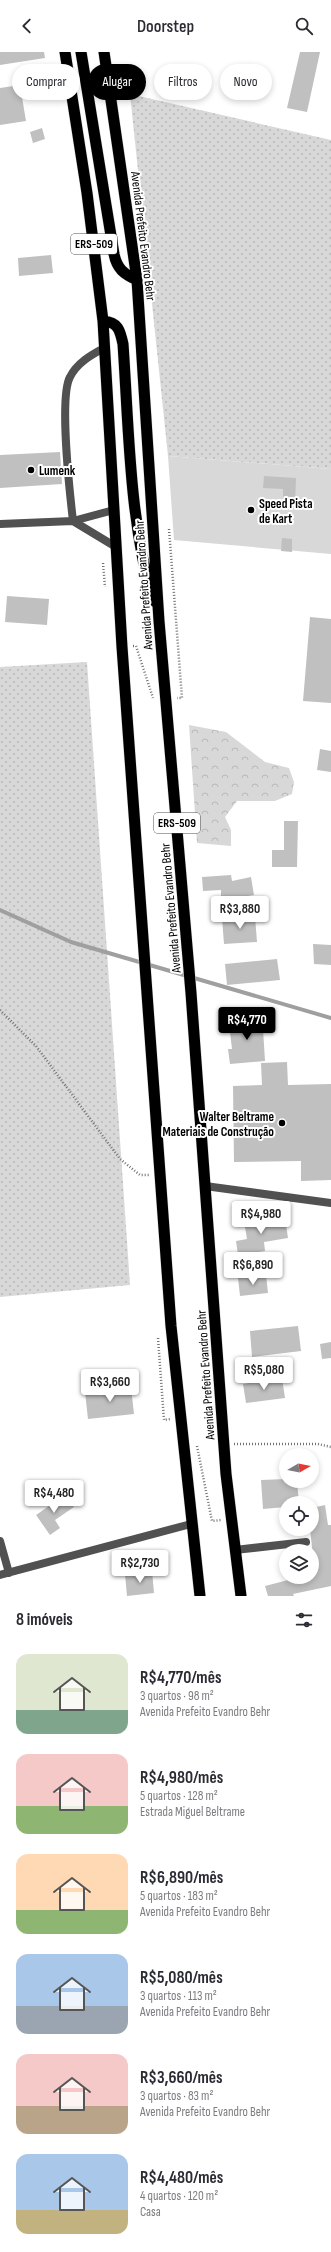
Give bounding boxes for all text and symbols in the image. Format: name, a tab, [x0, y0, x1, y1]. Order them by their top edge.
icon: back	[16, 15, 38, 37]
icon: search	[293, 15, 315, 37]
text: Doorstep	[137, 16, 194, 37]
chip: Comprar	[12, 64, 80, 100]
chip: Alugar	[88, 64, 146, 100]
chip: Filtros	[154, 64, 212, 100]
chip: Novo	[220, 64, 272, 100]
street label: Avenida Prefeito Evandro Behr	[127, 170, 159, 302]
road number: ERS-509	[71, 234, 117, 254]
place label: Lumenk	[39, 463, 76, 479]
marker: Lumenk	[26, 465, 36, 475]
place label: Speed Pista de Kart	[259, 496, 312, 527]
marker: Speed Pista de Kart	[246, 505, 256, 515]
street label: Avenida Prefeito Evandro Behr	[131, 519, 157, 651]
road number: ERS-509	[154, 813, 200, 833]
street label: Avenida Prefeito Evandro Behr	[157, 842, 185, 974]
pin: R$3,880	[203, 896, 277, 930]
text: R$3,880	[220, 901, 260, 917]
pin: R$4,770	[210, 1007, 284, 1041]
text: R$4,770	[227, 1012, 267, 1028]
place label: Walter Beltrame Materiais de Construção	[162, 1109, 274, 1140]
marker: Walter Beltrame Materiais de Construção	[277, 1118, 287, 1128]
pin: R$4,980	[224, 1201, 298, 1235]
text: R$4,980	[241, 1206, 281, 1222]
pin: R$6,890	[216, 1252, 290, 1286]
text: R$6,890	[233, 1257, 273, 1273]
street label: Avenida Prefeito Evandro Behr	[193, 1309, 219, 1441]
pin: R$5,080	[227, 1357, 301, 1391]
text: R$5,080	[244, 1362, 284, 1378]
pin: R$3,660	[73, 1369, 147, 1403]
text: R$3,660	[90, 1374, 130, 1390]
north arrow	[279, 1448, 319, 1488]
map controls	[279, 1448, 319, 1584]
pin: R$4,480	[17, 1480, 91, 1514]
text: R$4,480	[34, 1485, 74, 1501]
button: locate	[279, 1496, 319, 1536]
button: layers	[279, 1544, 319, 1584]
pin: R$2,730	[103, 1550, 177, 1584]
text: R$2,730	[121, 1555, 159, 1571]
icon: filters	[293, 1609, 315, 1631]
text: 8 imóveis	[16, 1610, 73, 1630]
text: R$4,770/mês	[140, 1668, 221, 1688]
icon: home	[48, 1670, 96, 1718]
text: 3 quartos · 98 m²	[140, 1688, 214, 1704]
text: Avenida Prefeito Evandro Behr	[140, 1704, 270, 1720]
text: R$4,980/mês	[140, 1768, 223, 1788]
icon: home	[48, 1770, 96, 1818]
text: 5 quartos · 128 m²	[140, 1788, 218, 1804]
text: Estrada Miguel Beltrame	[140, 1804, 245, 1820]
text: R$6,890/mês	[140, 1868, 223, 1888]
icon: home	[48, 1870, 96, 1918]
text: 5 quartos · 183 m²	[140, 1888, 218, 1904]
text: Avenida Prefeito Evandro Behr	[140, 1904, 270, 1920]
text: R$5,080/mês	[140, 1968, 223, 1988]
icon: home	[48, 1970, 96, 2018]
text: 3 quartos · 113 m²	[140, 1988, 217, 2004]
text: Avenida Prefeito Evandro Behr	[140, 2004, 270, 2020]
text: R$3,660/mês	[140, 2068, 223, 2088]
icon: home	[48, 2070, 96, 2118]
text: 3 quartos · 83 m²	[140, 2088, 214, 2104]
text: Avenida Prefeito Evandro Behr	[140, 2104, 270, 2120]
text: R$4,480/mês	[140, 2168, 223, 2188]
icon: home	[48, 2170, 96, 2218]
text: 4 quartos · 120 m²	[140, 2188, 218, 2204]
text: Casa	[140, 2204, 161, 2220]

